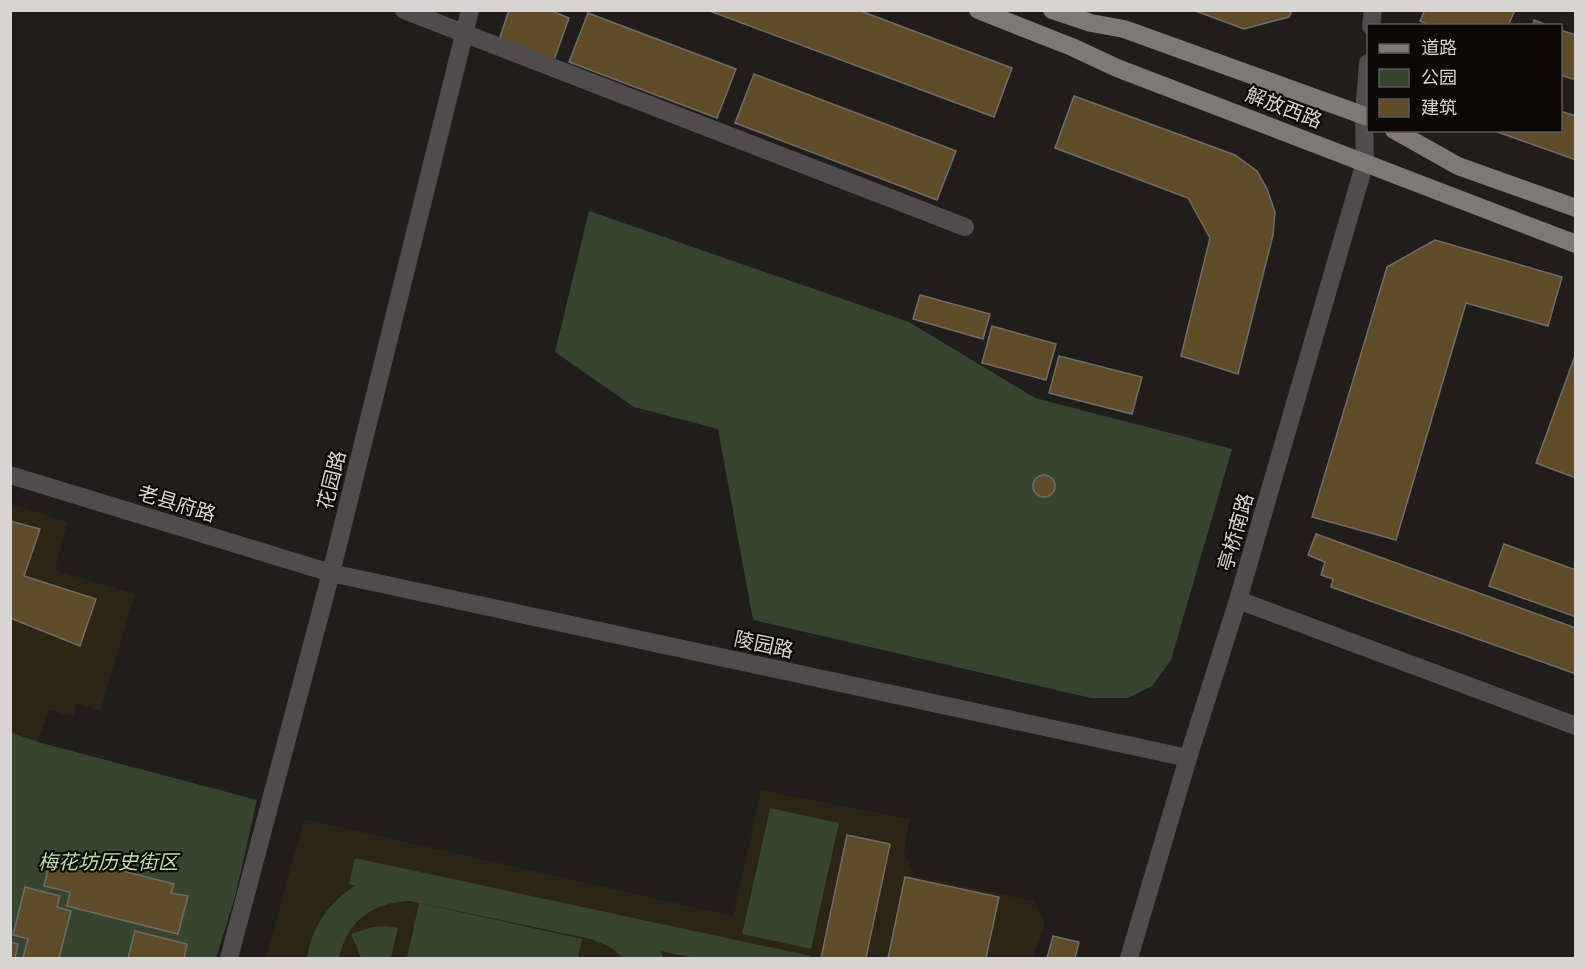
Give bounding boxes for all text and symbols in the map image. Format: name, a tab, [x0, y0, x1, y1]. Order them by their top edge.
legend	[1367, 24, 1562, 132]
text: 道路	[1421, 35, 1457, 59]
text: 公园	[1421, 65, 1457, 89]
street label: 解放西路	[1242, 80, 1326, 134]
text: 建筑	[1421, 95, 1457, 119]
street label: 花园路	[311, 448, 351, 512]
street label: 老县府路	[135, 478, 219, 528]
street label: 亭桥南路	[1211, 490, 1259, 574]
street label: 陵园路	[732, 625, 796, 663]
park label: 梅花坊历史街区	[38, 848, 181, 875]

